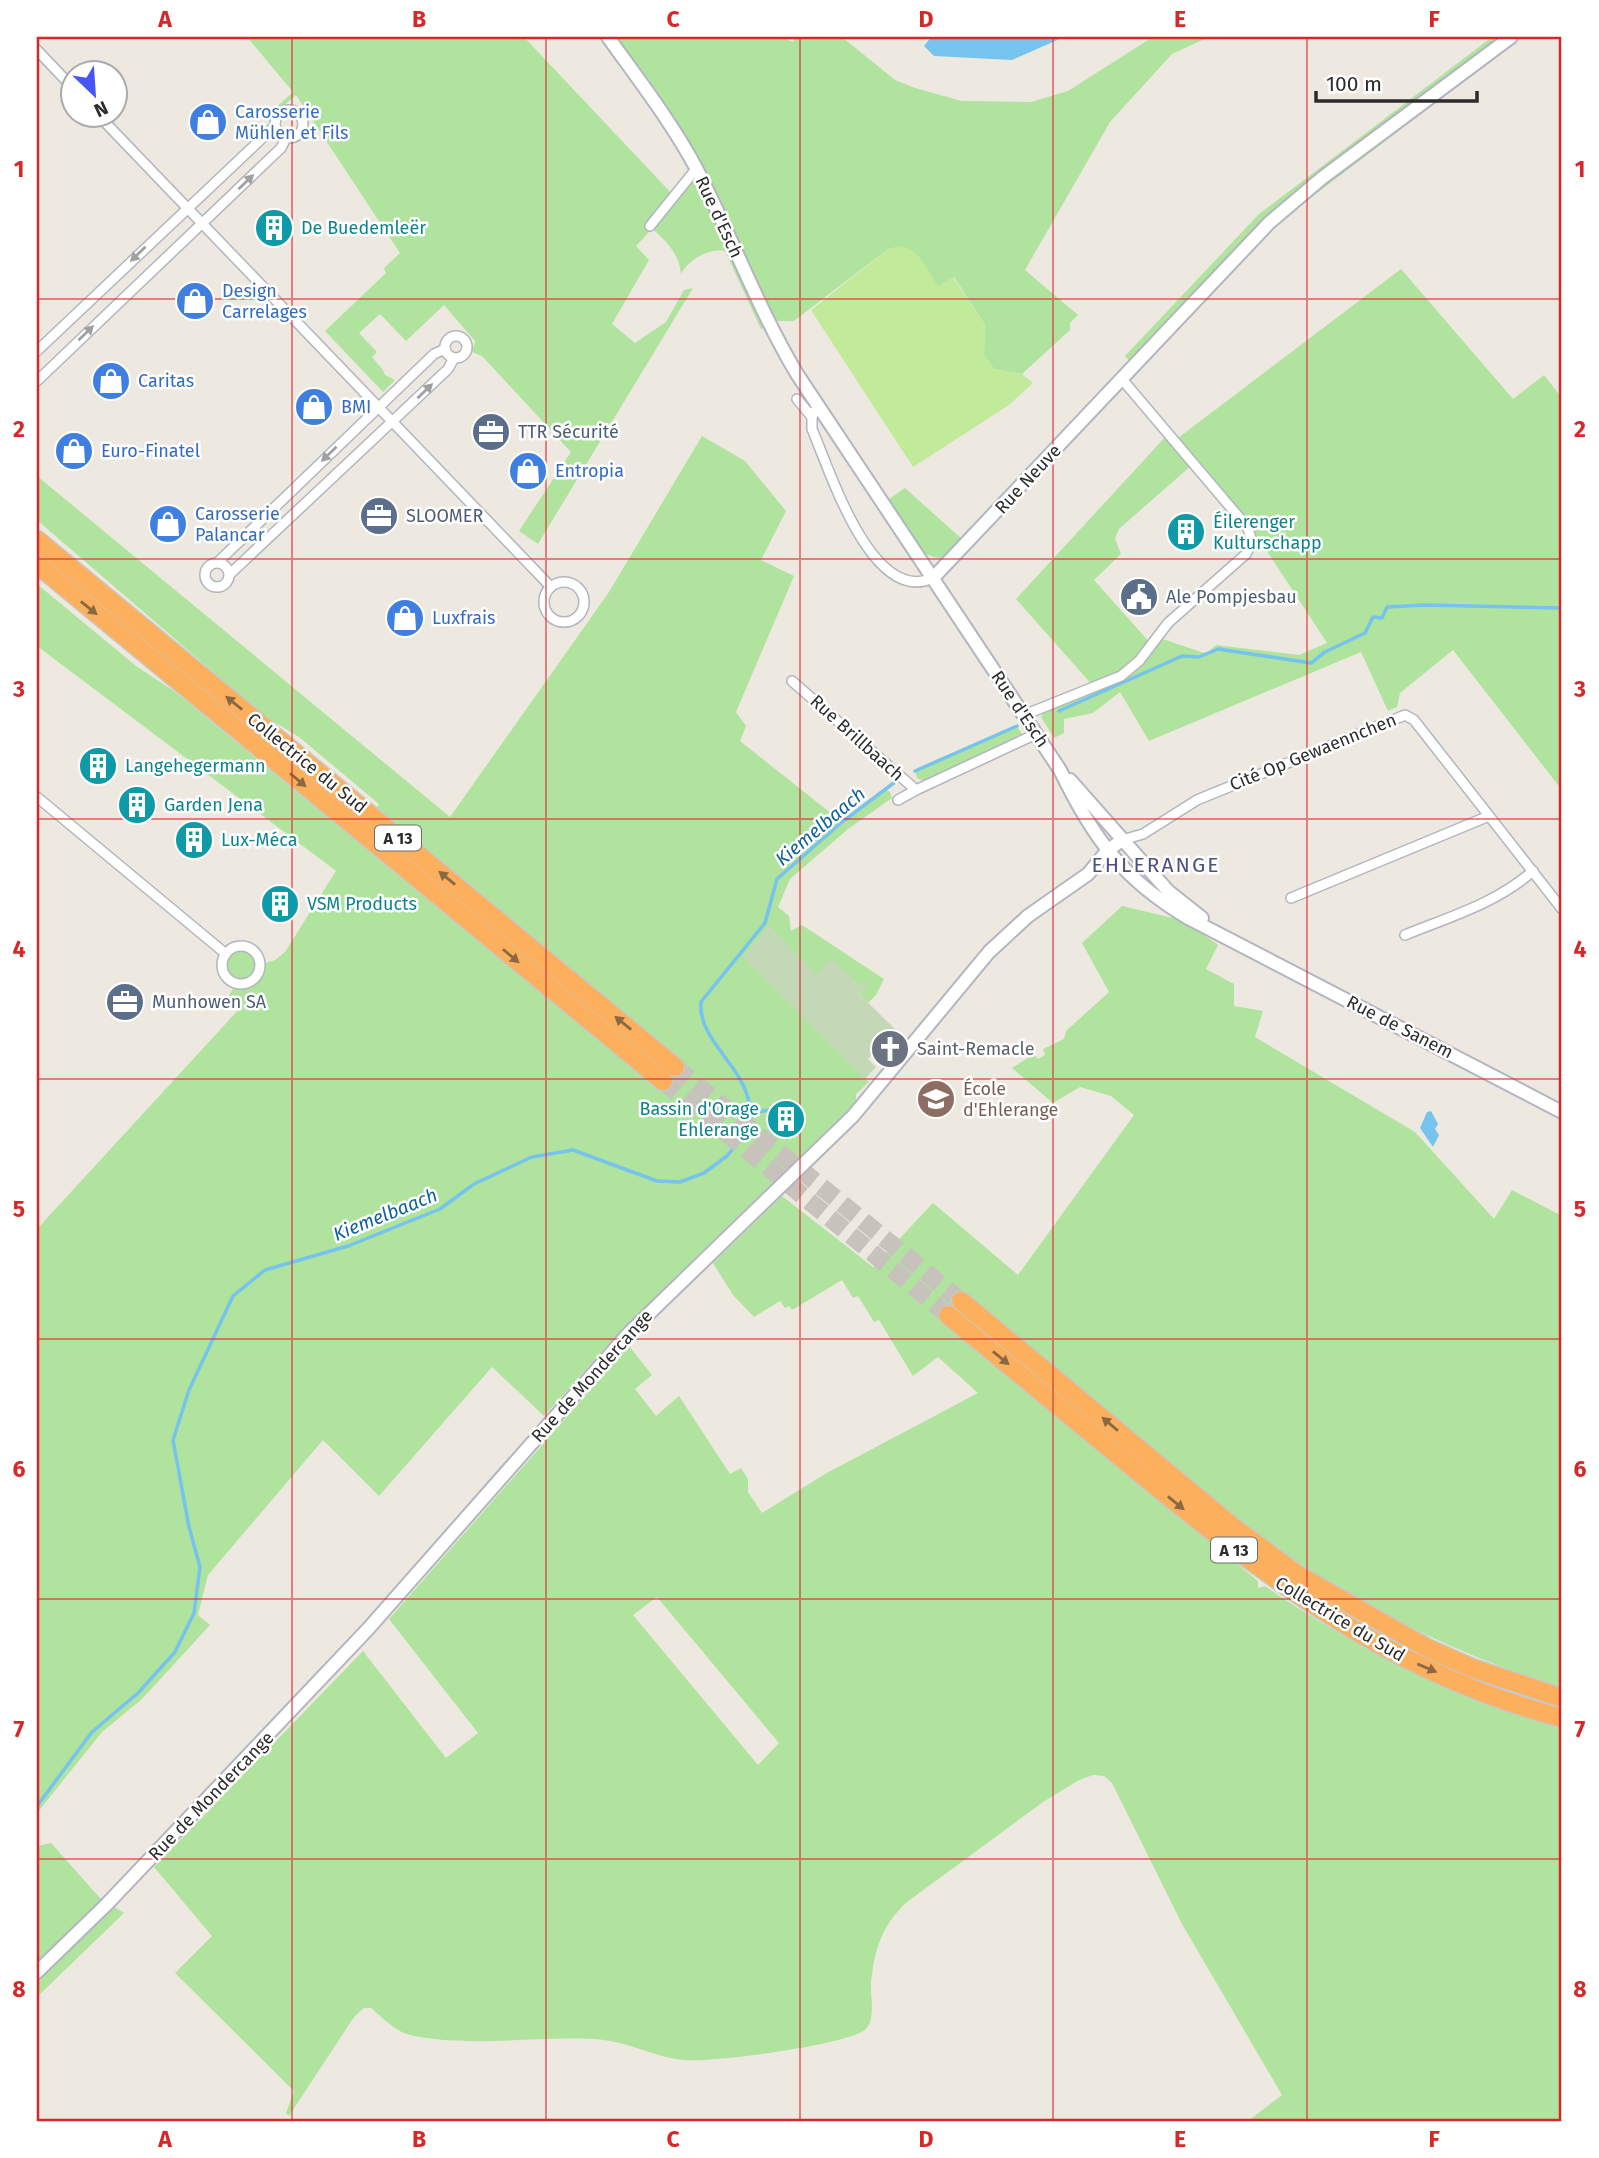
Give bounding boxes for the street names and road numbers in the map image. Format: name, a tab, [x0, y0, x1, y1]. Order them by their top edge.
street label: Rue d'Esch	[690, 173, 748, 261]
street label: Rue Neuve	[990, 440, 1066, 518]
street label: Rue d'Esch	[986, 666, 1054, 752]
street label: Rue Brillbaach	[806, 690, 908, 786]
street label: Collectrice du Sud	[243, 708, 371, 818]
street label: Cité Op Gewaennchen	[1226, 708, 1400, 796]
road number: A 13	[375, 825, 421, 850]
street label: Rue de Sanem	[1343, 991, 1457, 1063]
street label: Rue de Mondercange	[527, 1305, 657, 1447]
road number: A 13	[1211, 1538, 1257, 1562]
street label: Collectrice du Sud	[1271, 1572, 1409, 1666]
street label: Rue de Mondercange	[144, 1727, 278, 1865]

